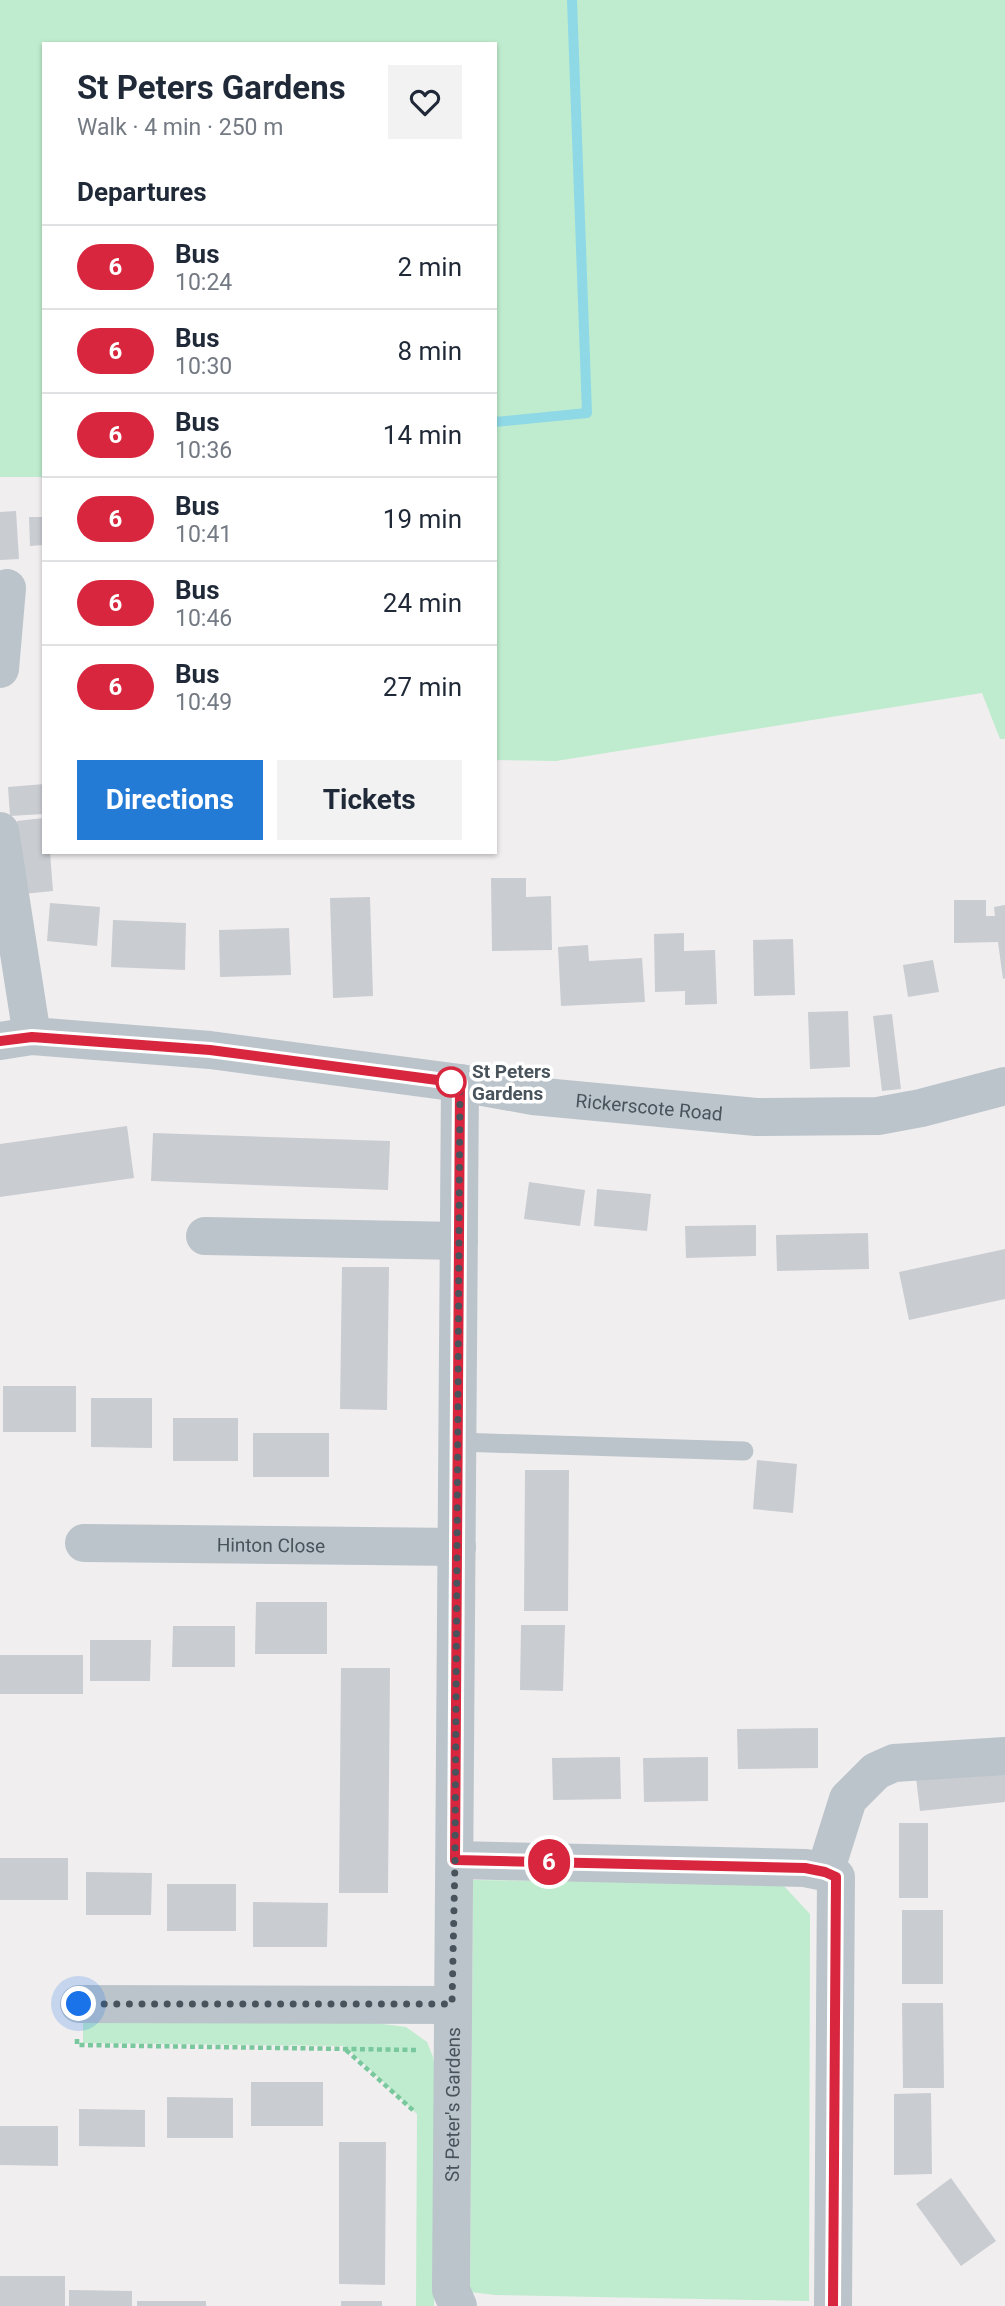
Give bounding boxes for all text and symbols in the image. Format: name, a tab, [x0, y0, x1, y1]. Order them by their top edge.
button: heart	[388, 65, 462, 139]
text: St Peters Gardens	[77, 68, 346, 107]
text: Walk · 4 min · 250 m	[77, 114, 283, 141]
text: Departures	[77, 177, 207, 207]
text: Bus	[175, 239, 220, 269]
text: 2 min	[397, 252, 462, 282]
text: 6	[109, 253, 122, 281]
text: 10:24	[175, 269, 232, 296]
text: Bus	[175, 323, 220, 353]
text: 8 min	[397, 336, 462, 366]
text: 6	[109, 337, 122, 365]
text: 10:30	[175, 353, 232, 380]
text: Bus	[175, 407, 220, 437]
text: 14 min	[383, 420, 462, 450]
text: 6	[109, 421, 122, 449]
text: 10:36	[175, 437, 232, 464]
text: Bus	[175, 491, 220, 521]
text: 19 min	[383, 504, 462, 534]
text: 6	[109, 505, 122, 533]
text: 10:41	[175, 521, 232, 548]
text: Bus	[175, 575, 220, 605]
text: 24 min	[383, 588, 462, 618]
text: 6	[109, 589, 122, 617]
text: 10:46	[175, 605, 232, 632]
text: Bus	[175, 659, 220, 689]
text: 27 min	[383, 672, 462, 702]
text: 6	[109, 673, 122, 701]
text: 10:49	[175, 689, 232, 716]
button: Directions	[77, 760, 263, 840]
button: Tickets	[277, 760, 462, 840]
place label: St Peters Gardens	[472, 1060, 551, 1105]
marker: St Peters Gardens	[436, 1067, 466, 1097]
street label: Rickerscote Road	[575, 1089, 724, 1126]
street label: Hinton Close	[217, 1533, 325, 1558]
line badge: 6	[526, 1839, 572, 1885]
text: 6	[542, 1848, 556, 1876]
your location	[61, 1986, 96, 2021]
street label: St Peter's Gardens	[441, 2027, 465, 2182]

